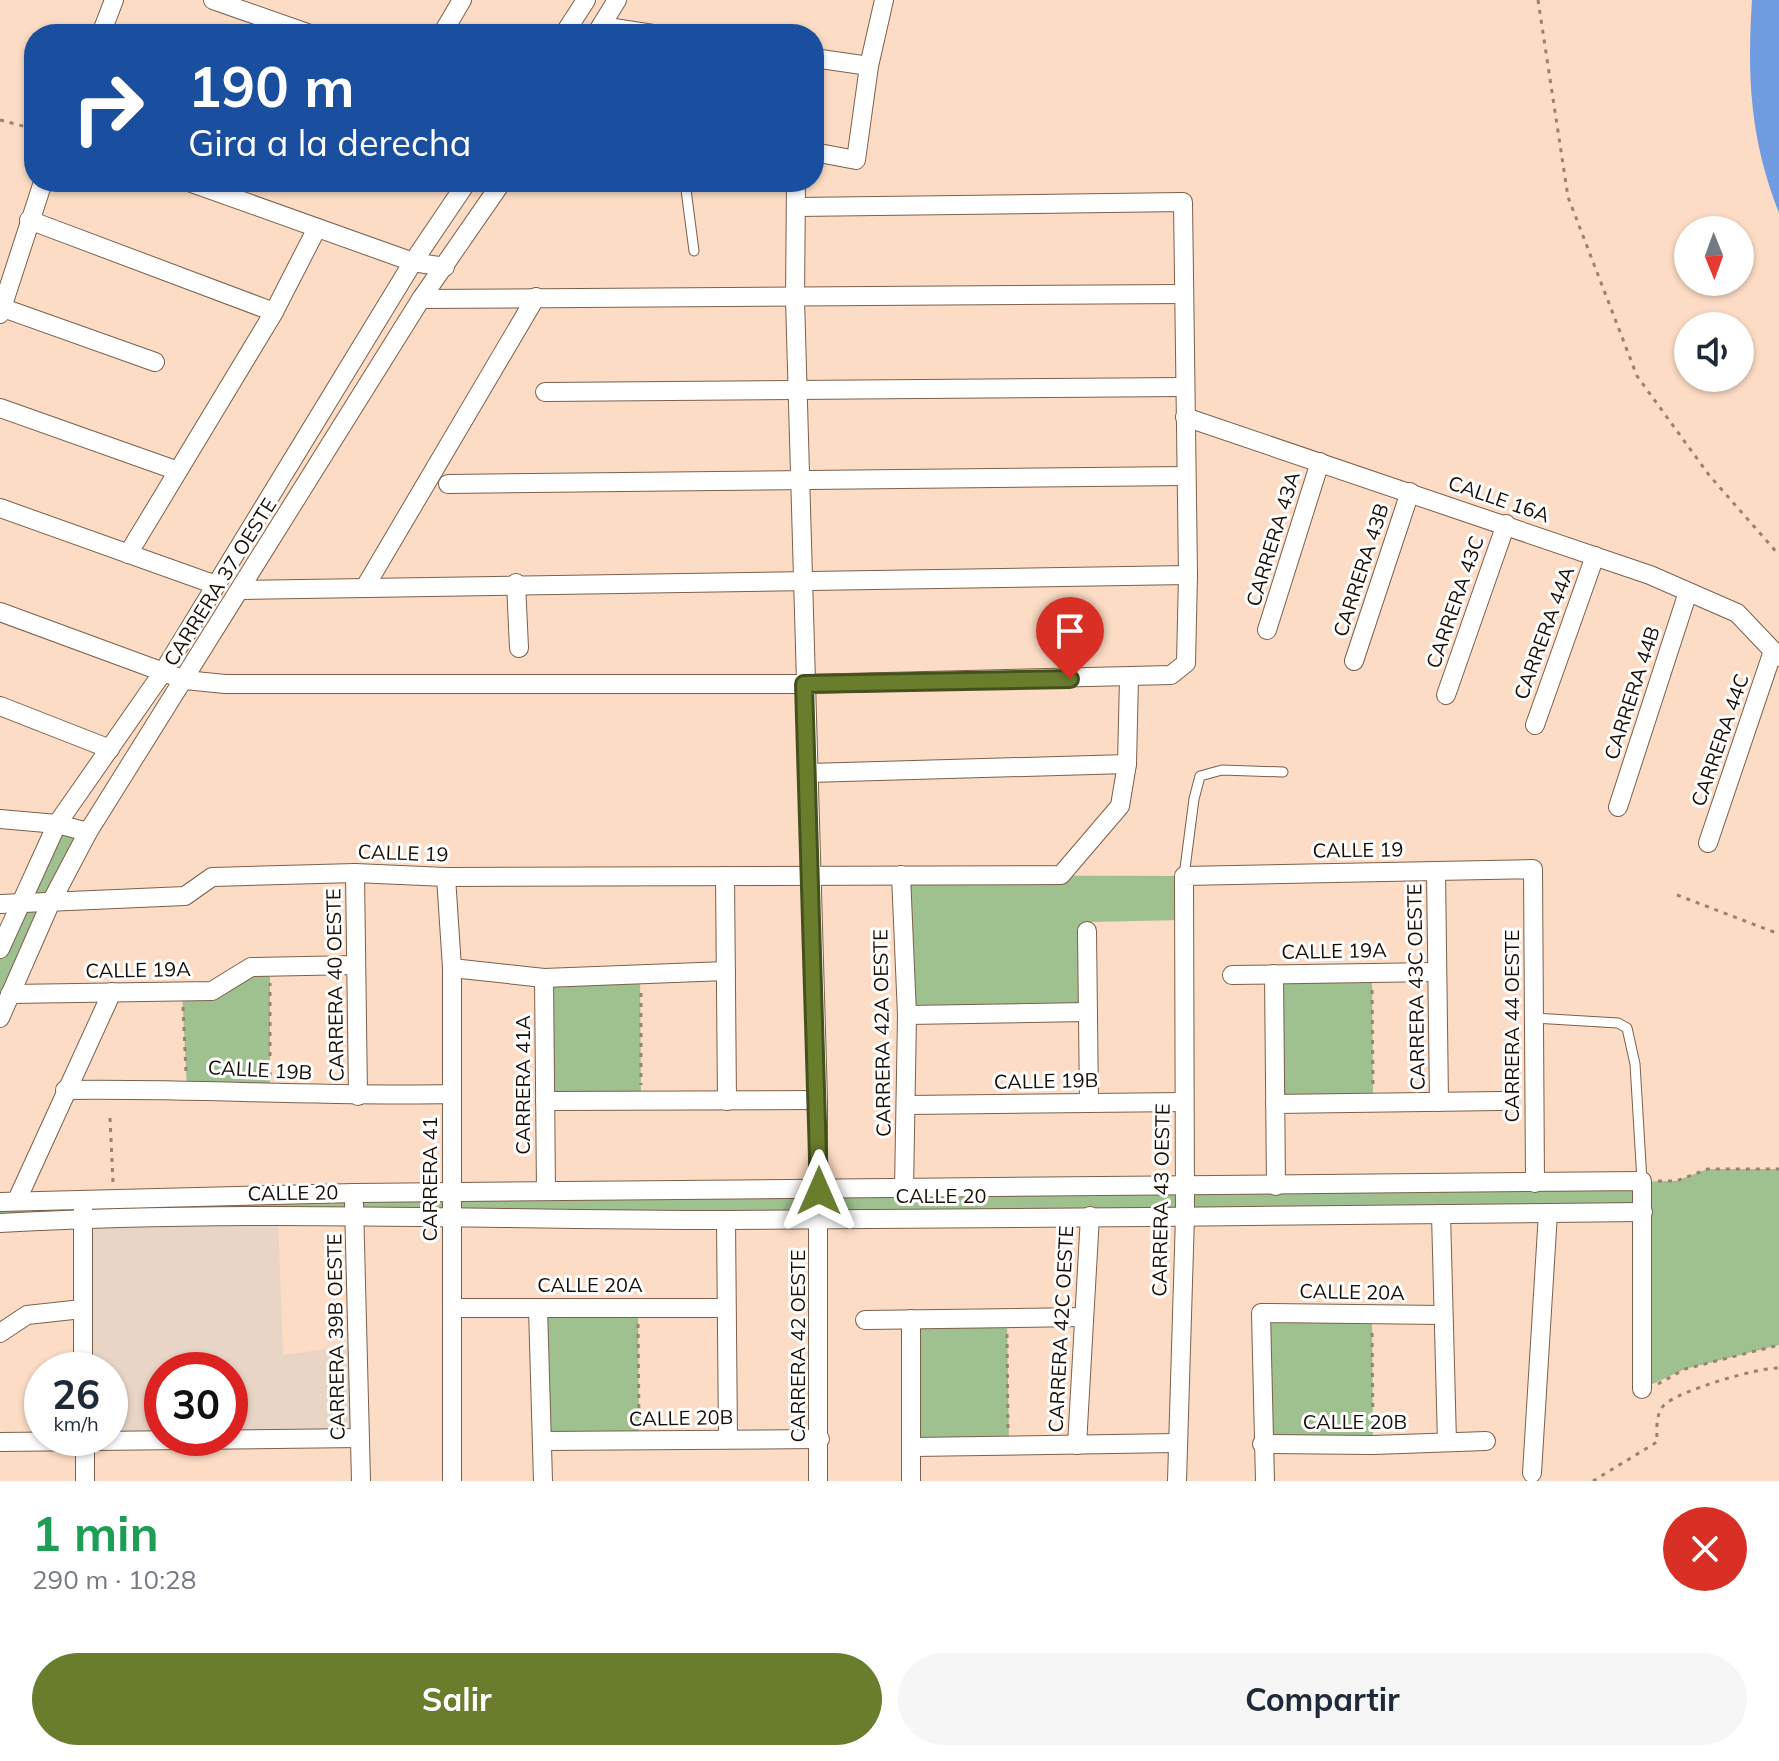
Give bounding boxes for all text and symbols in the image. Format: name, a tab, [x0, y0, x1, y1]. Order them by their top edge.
text: 190 m	[188, 51, 355, 121]
icon: right	[56, 56, 160, 160]
text: Gira a la derecha	[188, 120, 471, 165]
north arrow	[1674, 216, 1754, 296]
map controls	[1674, 216, 1754, 392]
button: sound	[1674, 312, 1754, 392]
street label: CARRERA 43A	[1240, 468, 1305, 609]
street label: CALLE 16A	[1445, 470, 1553, 528]
street label: CARRERA 37 OESTE	[158, 493, 281, 670]
street label: CARRERA 43B	[1327, 500, 1394, 640]
street label: CARRERA 43C	[1420, 532, 1489, 671]
street label: CARRERA 44A	[1508, 563, 1579, 703]
pin	[1036, 597, 1104, 679]
icon: arrive	[1048, 609, 1092, 653]
street label: CARRERA 44B	[1598, 623, 1665, 763]
street label: CARRERA 44C	[1685, 670, 1754, 809]
street label: CALLE 19	[1312, 836, 1404, 863]
street label: CALLE 19	[357, 838, 449, 867]
street label: CARRERA 43C OESTE	[1401, 883, 1430, 1091]
street label: CARRERA 40 OESTE	[320, 888, 349, 1082]
street label: CARRERA 42A OESTE	[867, 929, 896, 1137]
street label: CARRERA 44 OESTE	[1499, 929, 1524, 1123]
street label: CALLE 19A	[1281, 937, 1387, 964]
street label: CALLE 19A	[85, 956, 191, 983]
street label: CARRERA 41A	[510, 1015, 535, 1155]
street label: CALLE 19B	[207, 1054, 313, 1085]
street label: CALLE 19B	[994, 1067, 1098, 1094]
street label: CARRERA 43 OESTE	[1146, 1103, 1175, 1297]
street label: CARRERA 41	[417, 1117, 442, 1242]
position arrow	[777, 1149, 861, 1233]
street label: CALLE 20	[247, 1179, 339, 1206]
street label: CALLE 20	[896, 1183, 986, 1208]
street label: CARRERA 42C OESTE	[1043, 1225, 1078, 1433]
street label: CARRERA 39B OESTE	[321, 1233, 350, 1441]
street label: CARRERA 42 OESTE	[785, 1249, 810, 1443]
street label: CALLE 20A	[537, 1272, 643, 1297]
street label: CALLE 20A	[1299, 1278, 1405, 1305]
speed limit sign: 30	[144, 1352, 248, 1456]
text: 26	[52, 1369, 100, 1419]
street label: CALLE 20B	[629, 1404, 733, 1431]
street label: CALLE 20B	[1303, 1409, 1407, 1434]
text: km/h	[53, 1411, 99, 1436]
text: 1 min	[32, 1503, 159, 1563]
button: close	[1663, 1507, 1747, 1591]
text: 290 m · 10:28	[32, 1563, 196, 1596]
button: Salir	[32, 1653, 882, 1745]
button: Compartir	[898, 1653, 1747, 1745]

